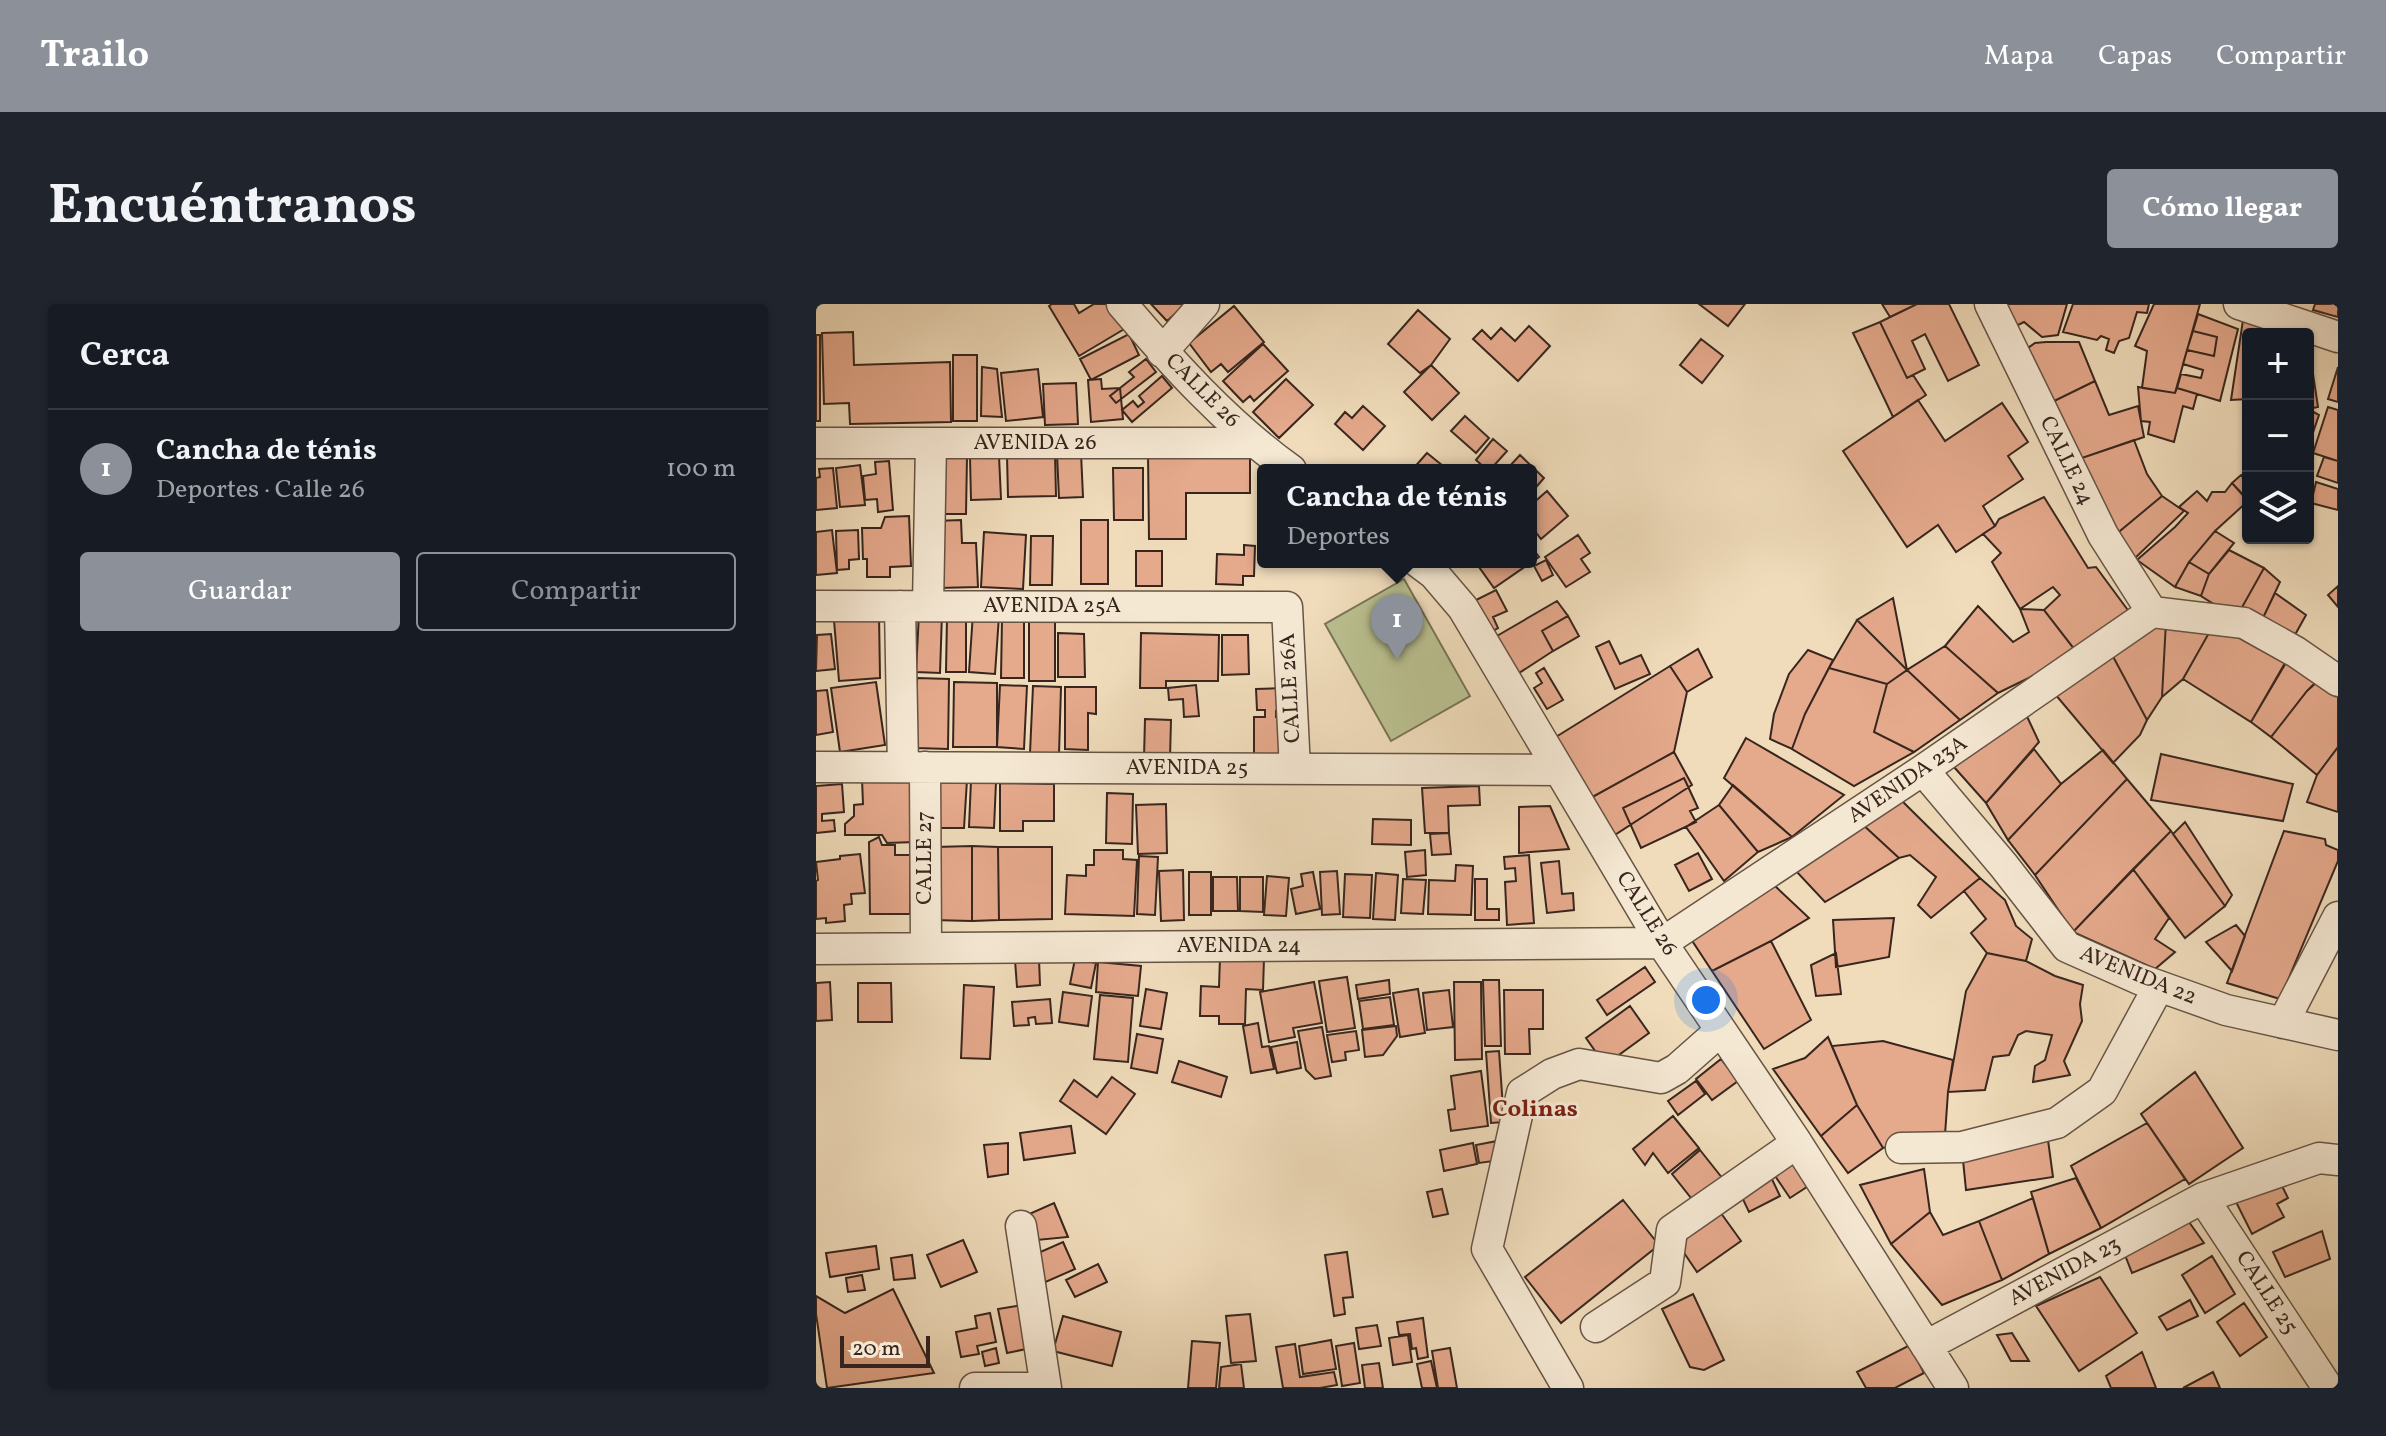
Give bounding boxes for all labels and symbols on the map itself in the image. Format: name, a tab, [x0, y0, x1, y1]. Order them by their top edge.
street label: CALLE 26	[1158, 347, 1246, 435]
street label: CALLE 24	[2031, 411, 2101, 511]
street label: AVENIDA 26	[973, 428, 1097, 459]
street label: AVENIDA 25A	[983, 591, 1121, 622]
pin: 1	[1371, 594, 1423, 660]
street label: CALLE 26A	[1273, 632, 1309, 744]
street label: AVENIDA 23A	[1842, 729, 1974, 831]
street label: AVENIDA 25	[1126, 753, 1248, 784]
street label: CALLE 27	[910, 811, 941, 905]
street label: CALLE 26	[1608, 866, 1684, 962]
street label: AVENIDA 24	[1177, 931, 1301, 962]
street label: AVENIDA 22	[2075, 938, 2201, 1014]
your location	[1686, 980, 1726, 1020]
district label: Colinas	[1492, 1093, 1578, 1127]
street label: AVENIDA 23	[2004, 1230, 2126, 1314]
street label: CALLE 25	[2227, 1245, 2305, 1341]
scale bar	[840, 1332, 930, 1368]

